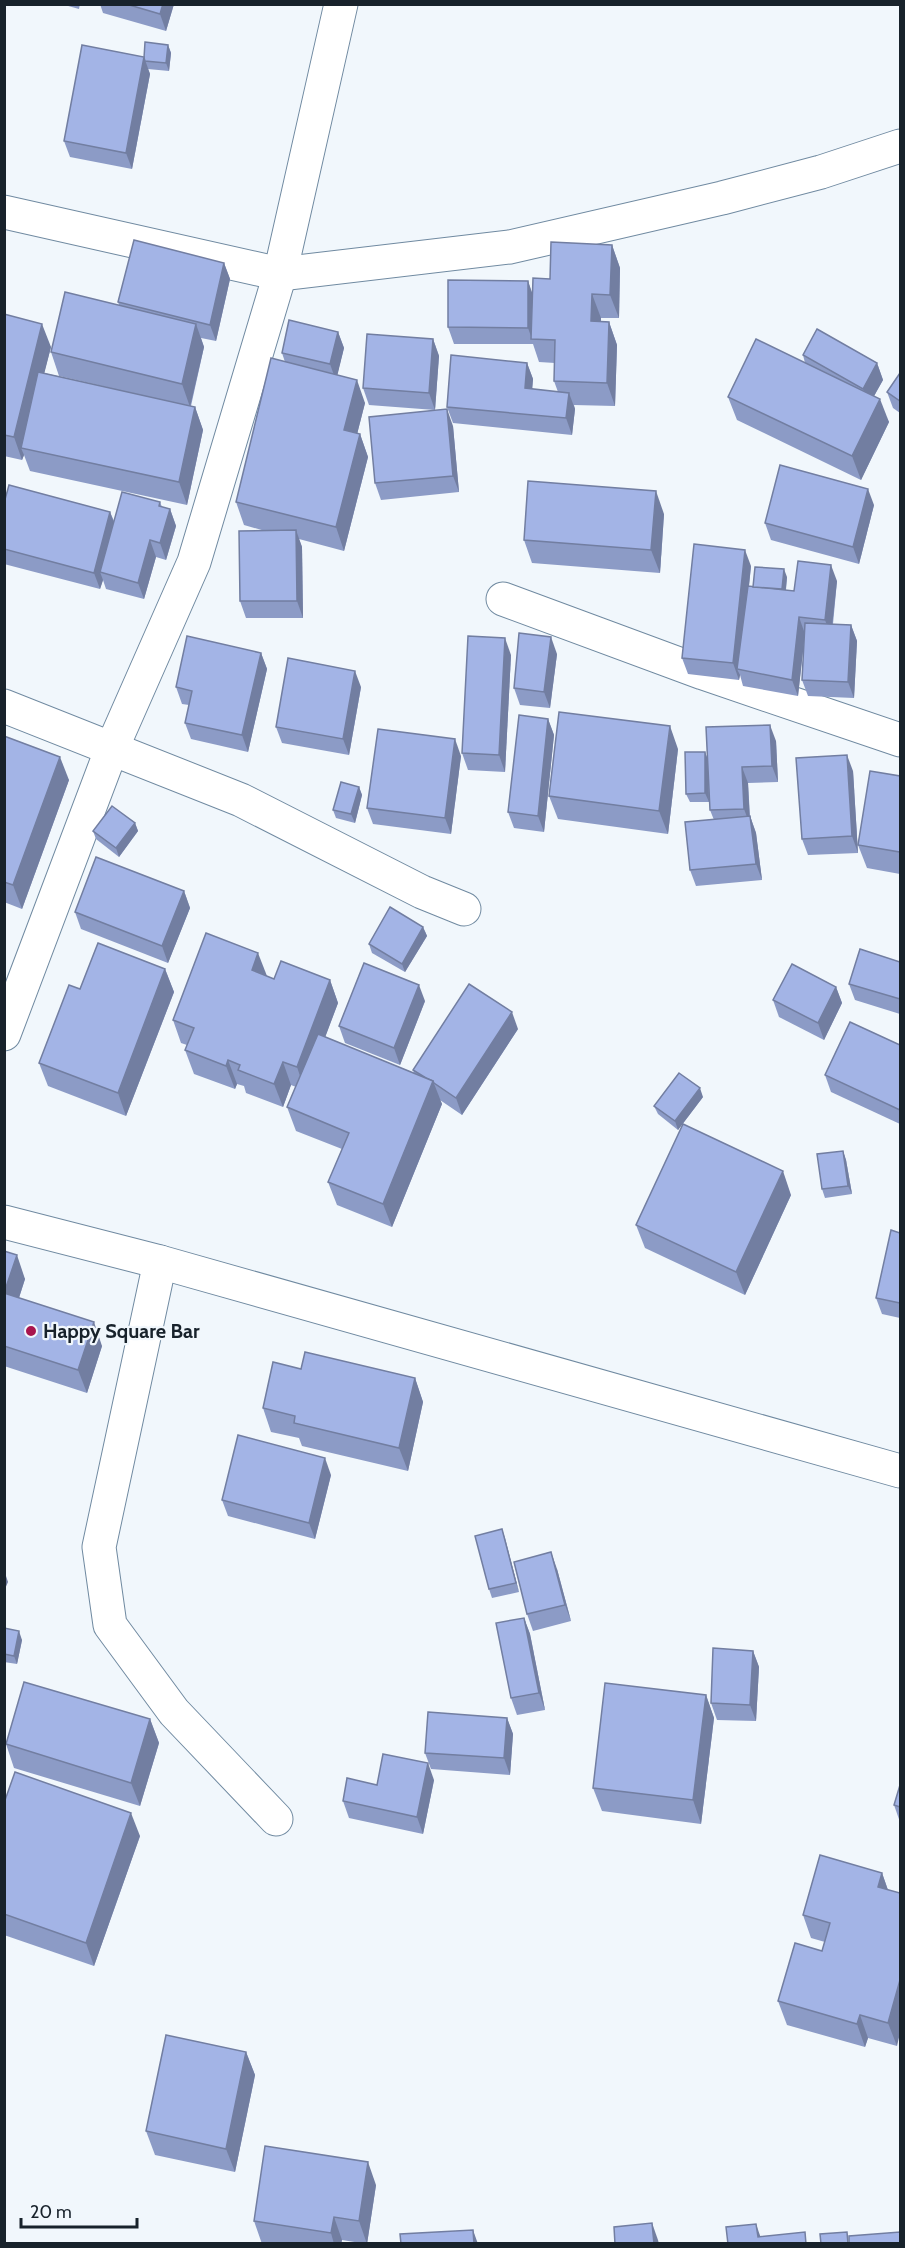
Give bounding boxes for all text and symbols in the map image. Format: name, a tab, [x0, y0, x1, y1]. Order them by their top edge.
place label: Happy Square Bar	[43, 1319, 200, 1343]
marker: Happy Square Bar	[24, 1324, 38, 1338]
scale bar	[21, 2191, 136, 2229]
text: 20 m	[30, 2201, 72, 2223]

